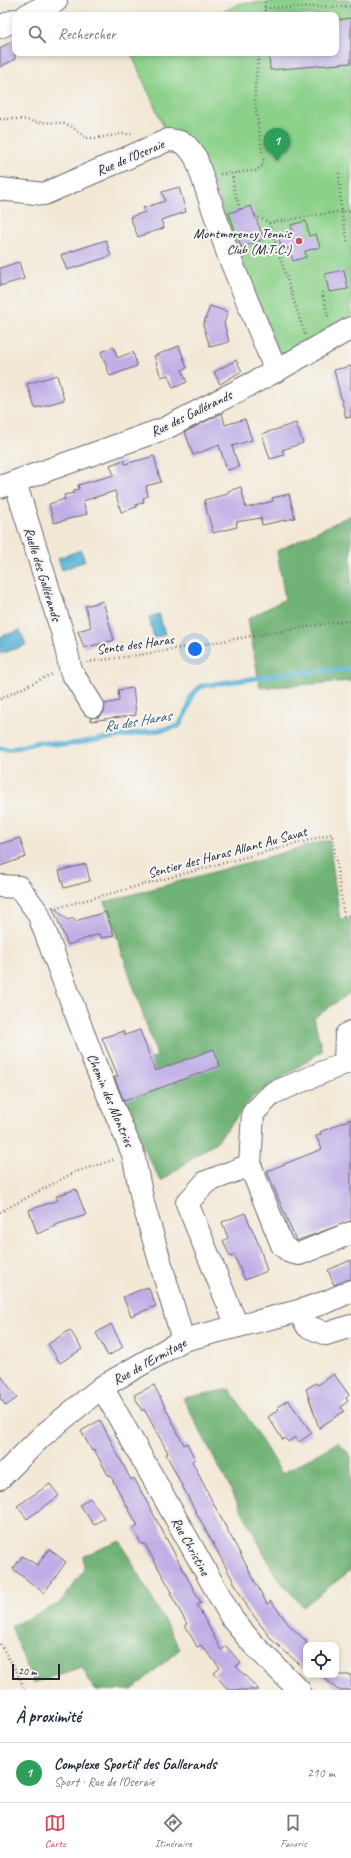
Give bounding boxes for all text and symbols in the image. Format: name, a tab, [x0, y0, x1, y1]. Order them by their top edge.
search box	[12, 12, 339, 56]
icon: search	[26, 23, 48, 45]
text: Rechercher	[58, 25, 116, 44]
pin: 1	[264, 128, 290, 161]
street label: Rue de l'Oseraie	[94, 135, 168, 179]
place label: Montmorency Tennis Club (M.T.C.)	[193, 225, 292, 258]
marker: Montmorency Tennis Club (M.T.C.)	[294, 236, 304, 246]
street label: Rue des Gallérands	[148, 386, 236, 440]
street label: Ruelle des Gallérands	[20, 525, 65, 624]
street label: Sente des Haras	[95, 631, 176, 658]
your location	[185, 639, 205, 659]
water label: Ru des Haras	[102, 706, 175, 737]
street label: Sentier des Haras Allant Au Savat	[146, 823, 310, 882]
street label: Chemin des Montries	[83, 1051, 138, 1151]
street label: Rue de l'Ermitage	[110, 1334, 190, 1389]
street label: Rue Christine	[168, 1514, 214, 1580]
map controls	[303, 1642, 339, 1678]
button: locate	[303, 1642, 339, 1678]
scale bar	[12, 1662, 60, 1681]
text: 20 m	[18, 1664, 37, 1678]
text: À proximité	[16, 1706, 81, 1727]
text: Complexe Sportif des Gallerands	[54, 1755, 216, 1774]
text: 1	[26, 1765, 32, 1781]
text: 210 m	[307, 1765, 335, 1781]
text: Sport · Rue de l'Oseraie	[54, 1774, 154, 1790]
tab: Carte	[44, 1812, 66, 1850]
tab: Itinéraire	[155, 1812, 192, 1850]
tab: Favoris	[280, 1812, 307, 1850]

